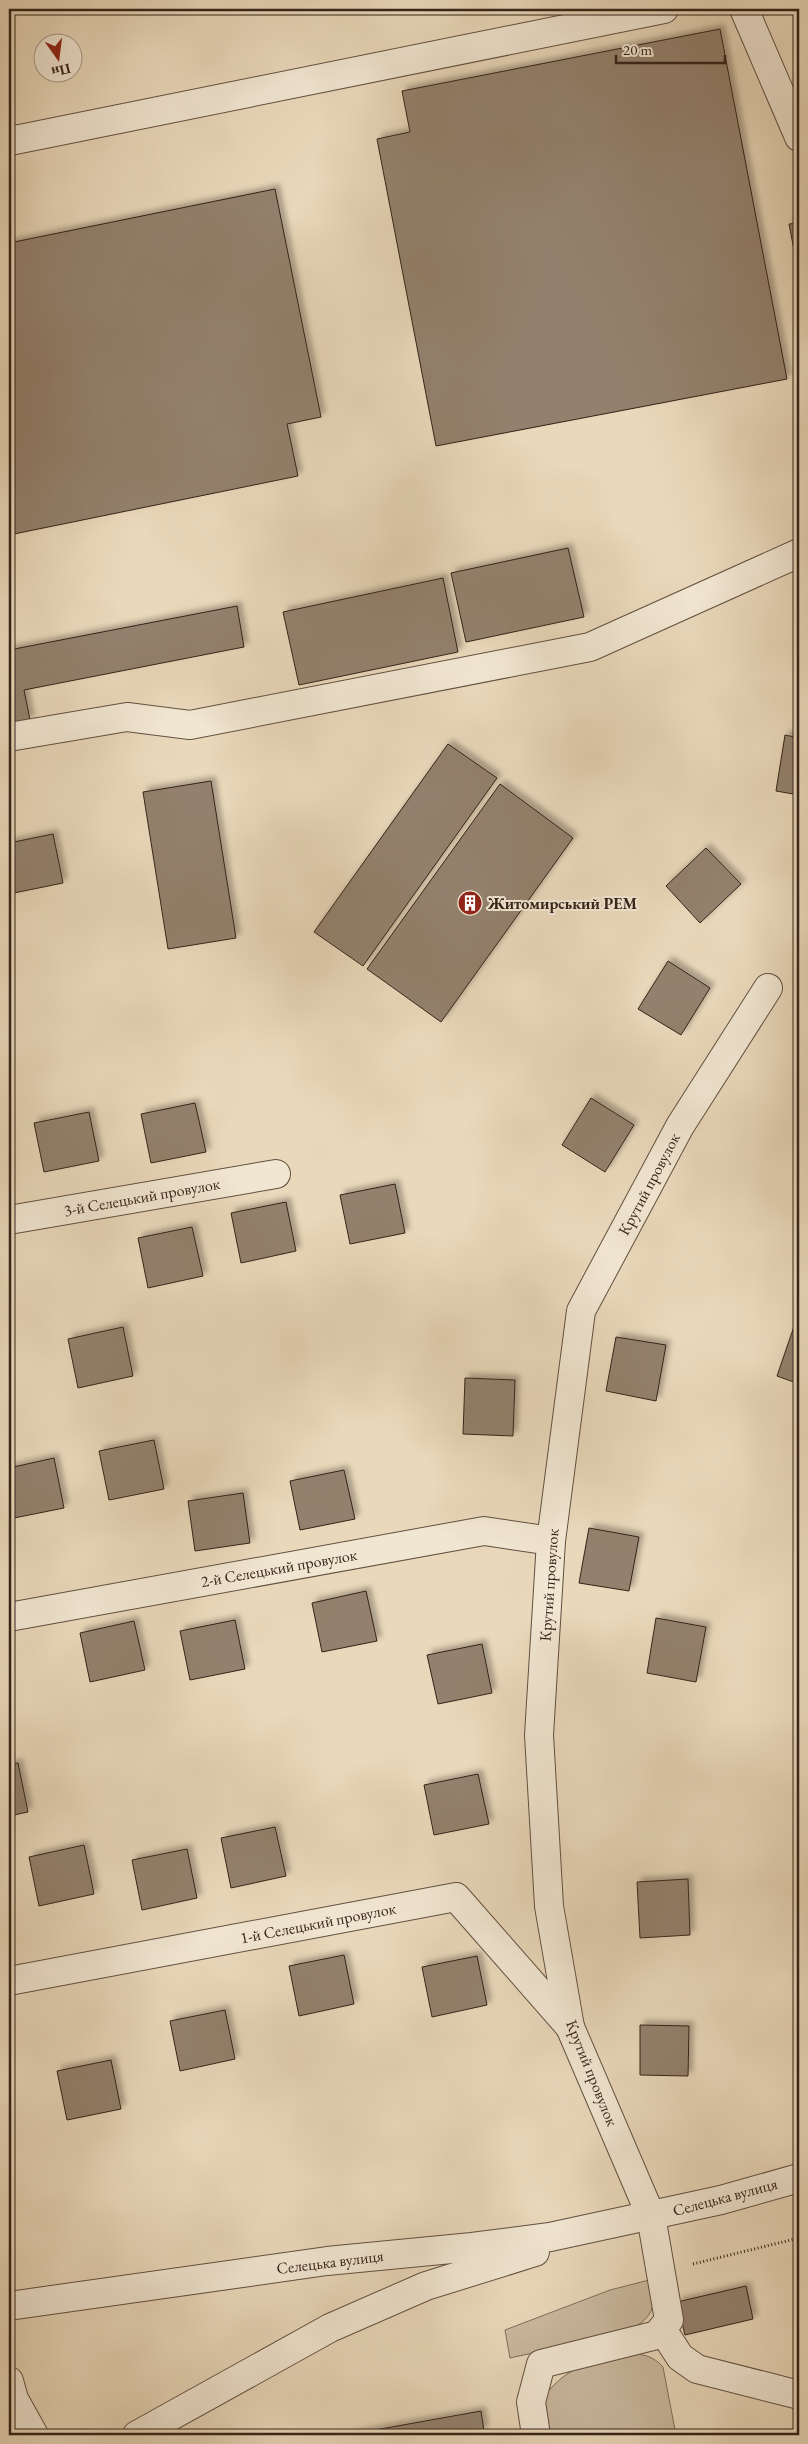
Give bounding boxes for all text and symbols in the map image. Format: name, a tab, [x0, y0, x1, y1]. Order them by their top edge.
north arrow	[32, 32, 82, 82]
scale bar	[616, 32, 724, 64]
text: 20 m	[623, 40, 652, 59]
text: Пн	[50, 60, 73, 82]
building icon: Житомирський РЕМ	[457, 890, 483, 916]
place label: Житомирський РЕМ	[487, 893, 637, 914]
street label: Крутий провулок	[613, 1129, 685, 1239]
street label: 3-й Селецький провулок	[62, 1173, 222, 1221]
street label: Крутий провулок	[535, 1528, 563, 1642]
street label: 2-й Селецький провулок	[199, 1544, 359, 1592]
street label: 1-й Селецький провулок	[238, 1898, 398, 1948]
street label: Крутий провулок	[561, 2017, 623, 2130]
street label: Селецька вулиця	[670, 2173, 780, 2221]
street label: Селецька вулиця	[275, 2245, 385, 2279]

